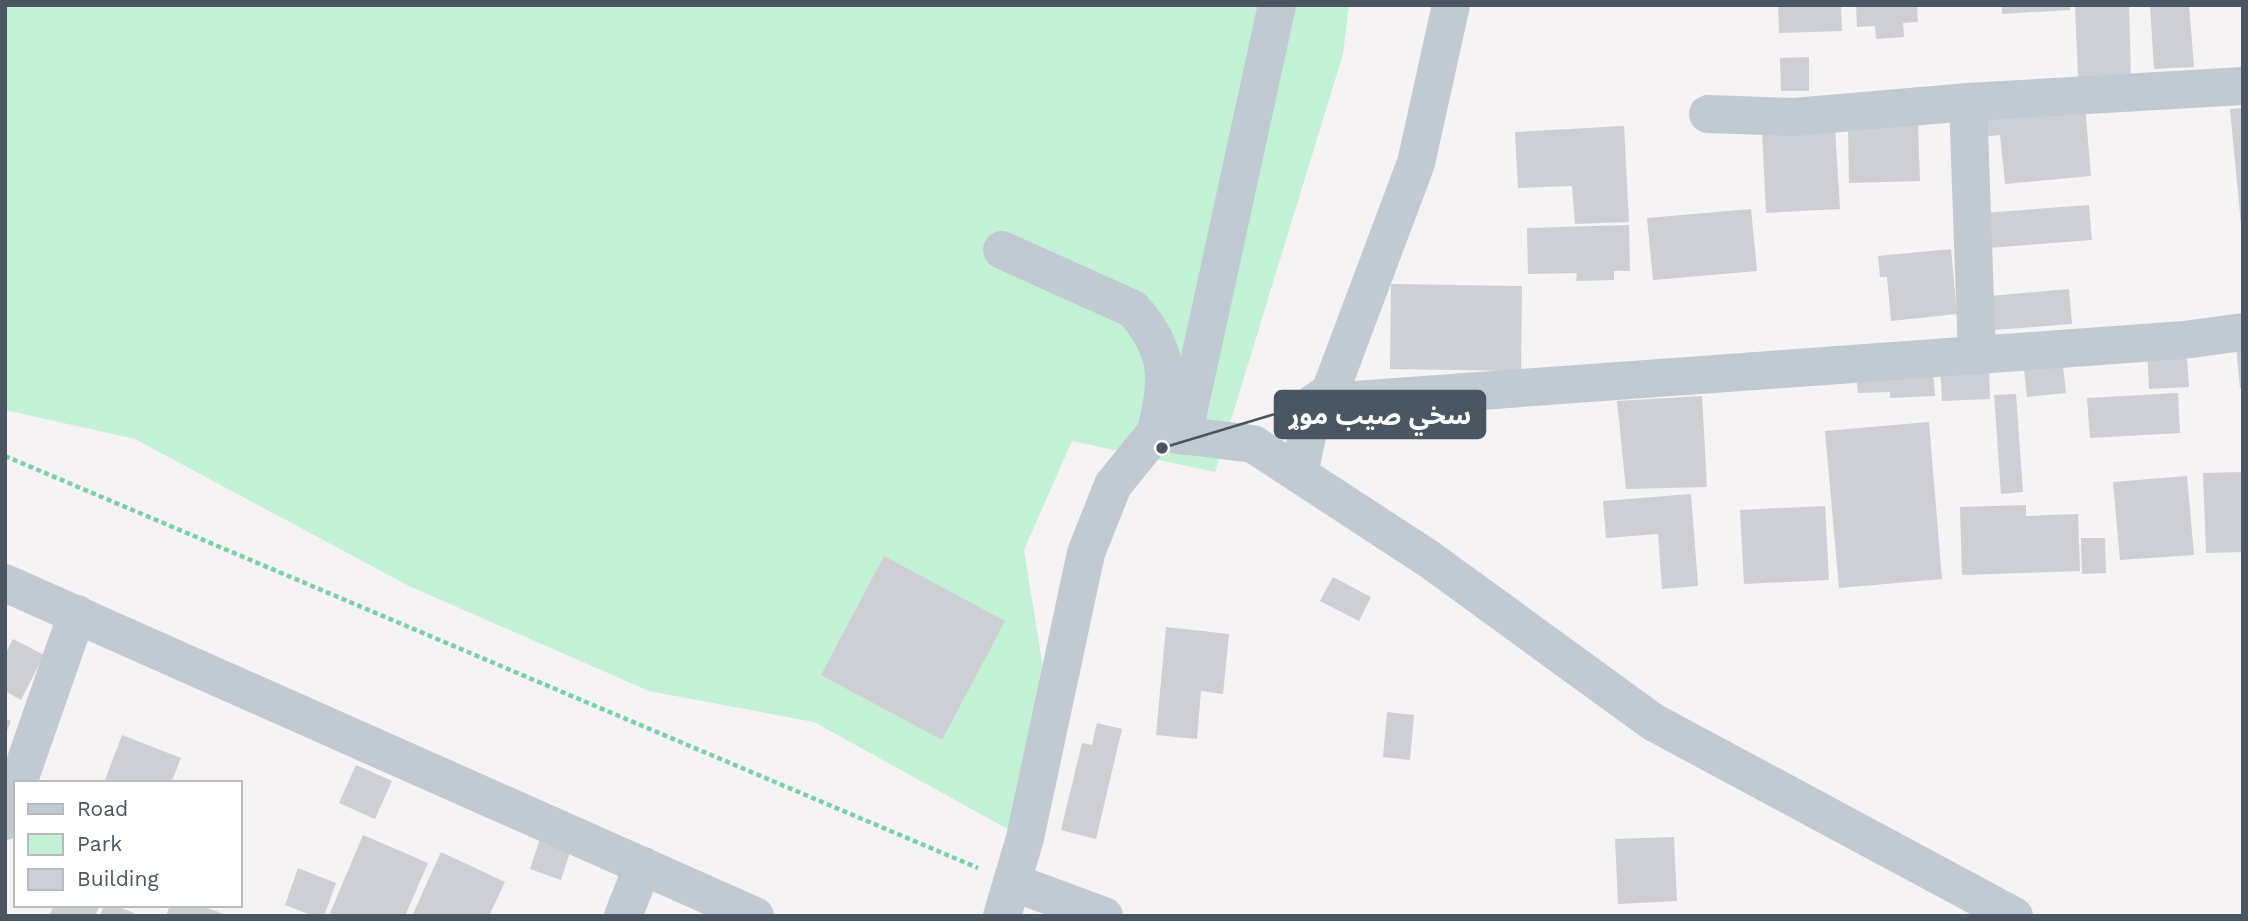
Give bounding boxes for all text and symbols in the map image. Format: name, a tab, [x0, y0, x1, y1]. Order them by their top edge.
callout: سخي صیب موړ	[1275, 391, 1485, 438]
text: سخي صیب موړ	[1288, 400, 1471, 436]
legend	[14, 781, 242, 907]
text: Road	[77, 796, 128, 821]
text: Park	[77, 831, 122, 856]
text: Building	[77, 866, 159, 891]

